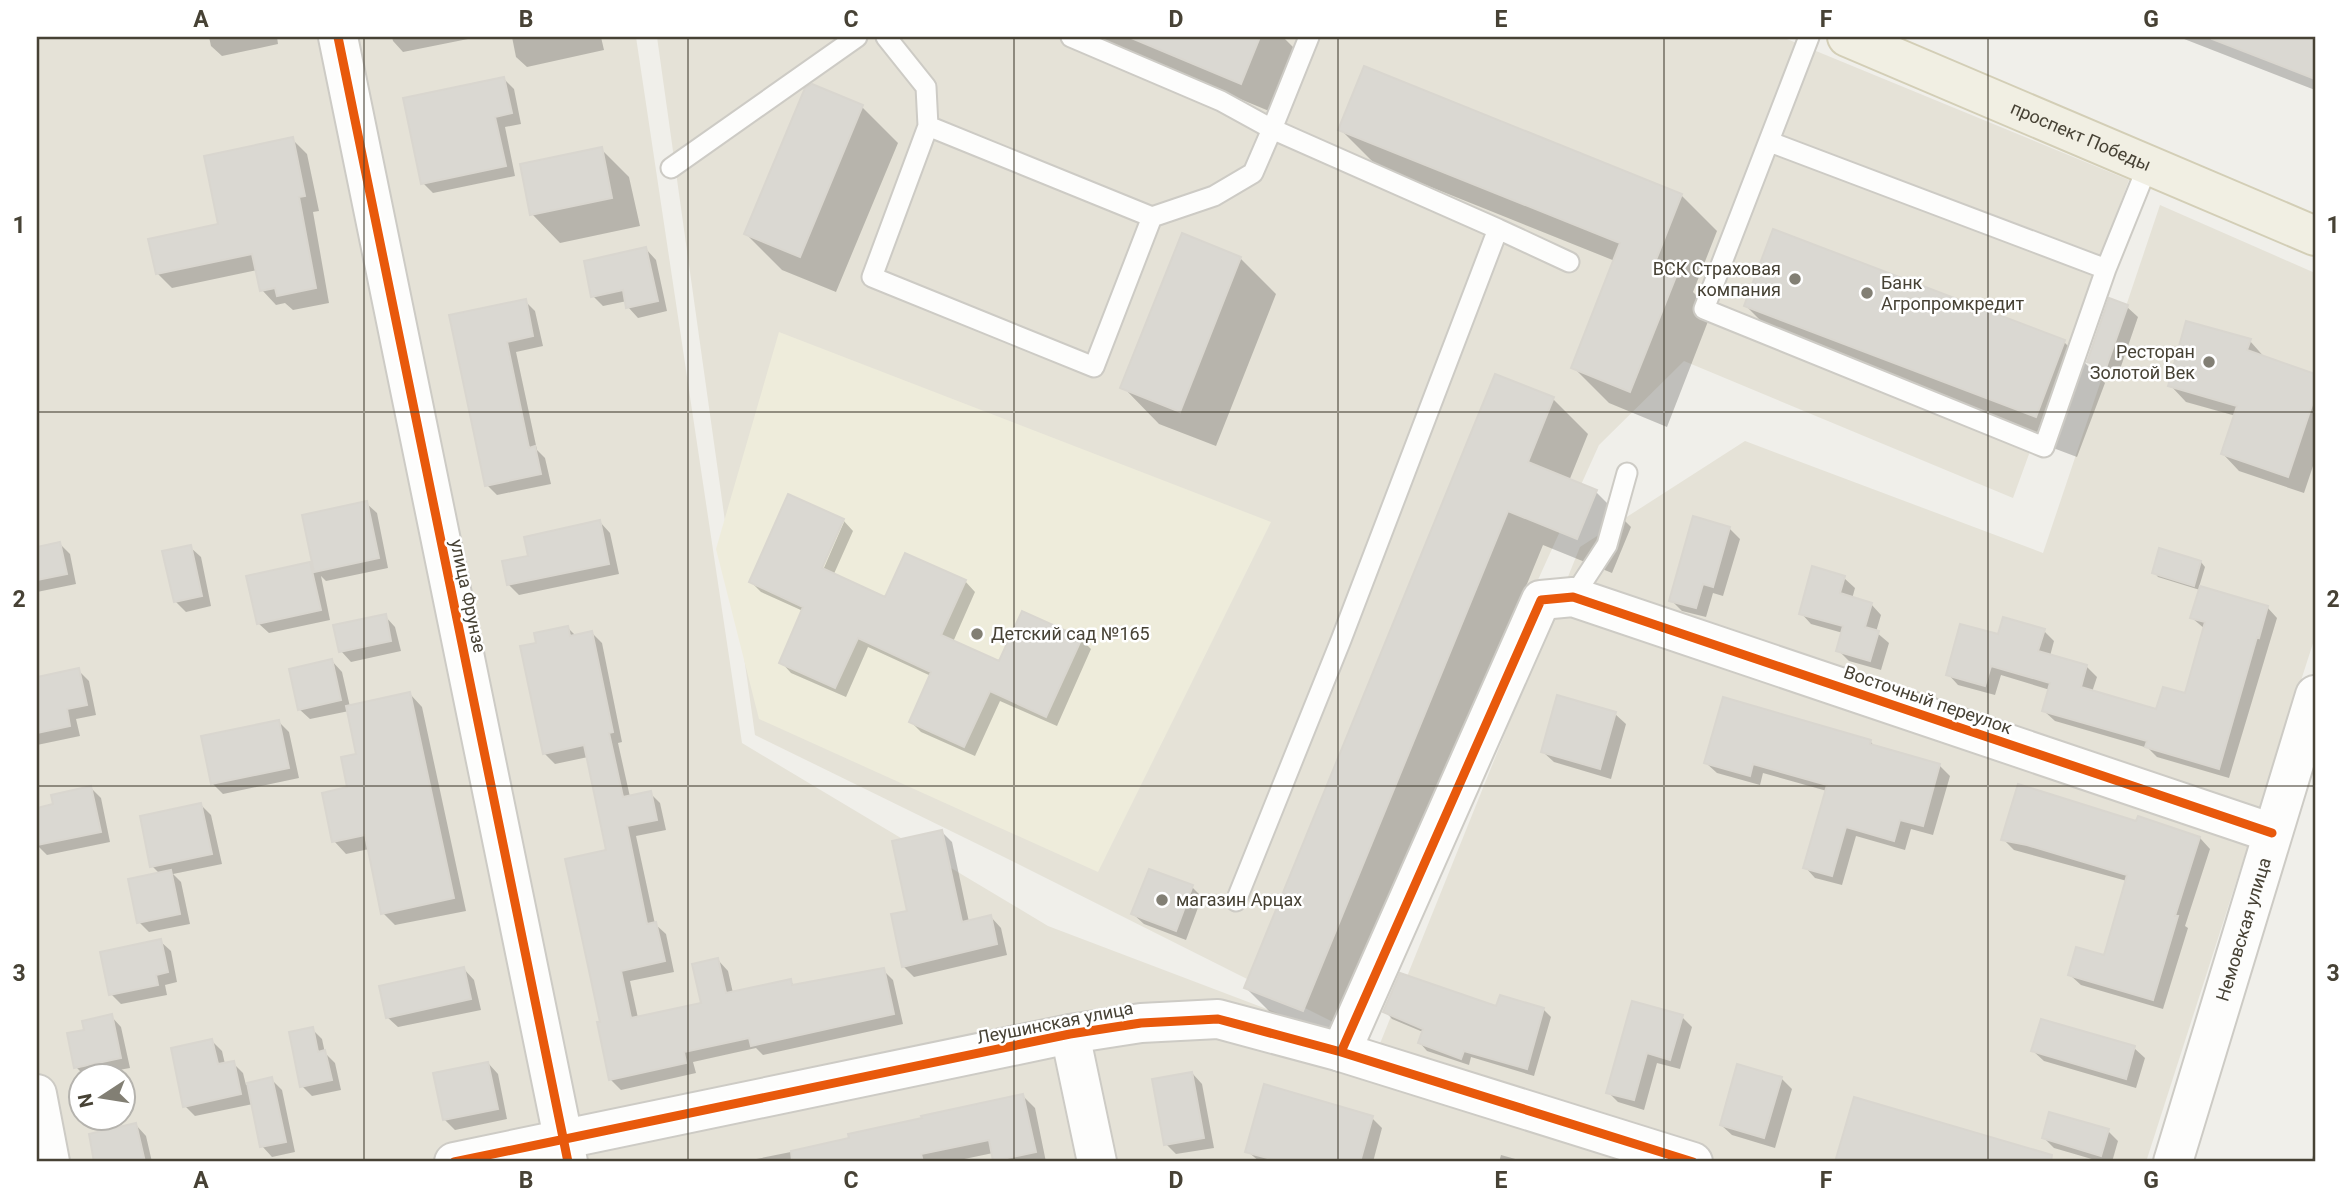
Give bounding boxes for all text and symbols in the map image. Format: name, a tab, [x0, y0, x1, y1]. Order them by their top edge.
text: A	[193, 6, 209, 33]
text: B	[519, 6, 533, 33]
text: C	[843, 6, 859, 33]
text: D	[1169, 6, 1183, 33]
text: E	[1495, 6, 1508, 33]
text: F	[1820, 6, 1833, 33]
text: G	[2143, 6, 2159, 33]
street label: проспект Победы	[2008, 97, 2154, 175]
text: 1	[12, 212, 26, 239]
text: 1	[2326, 212, 2340, 239]
place label: ВСК Страховая компания	[1653, 258, 1781, 300]
marker: ВСК Страховая компания	[1787, 271, 1803, 287]
place label: Банк Агропромкредит	[1881, 272, 2024, 314]
marker: Банк Агропромкредит	[1859, 285, 1875, 301]
place label: Ресторан Золотой Век	[2090, 341, 2195, 383]
marker: Ресторан Золотой Век	[2201, 354, 2217, 370]
street label: улица Фрунзе	[446, 537, 491, 655]
text: 2	[12, 586, 26, 613]
text: 2	[2326, 586, 2340, 613]
place label: Детский сад №165	[991, 623, 1150, 644]
marker: Детский сад №165	[969, 626, 985, 642]
street label: Восточный переулок	[1841, 661, 2015, 738]
street label: Немовская улица	[2211, 855, 2275, 1004]
place label: магазин Арцах	[1176, 889, 1302, 910]
marker: магазин Арцах	[1154, 892, 1170, 908]
text: 3	[12, 960, 26, 987]
text: 3	[2326, 960, 2340, 987]
street label: Леушинская улица	[975, 997, 1135, 1048]
north arrow	[66, 1062, 136, 1132]
text: N	[73, 1091, 99, 1109]
text: A	[193, 1167, 209, 1194]
text: B	[519, 1167, 533, 1194]
text: C	[843, 1167, 859, 1194]
text: D	[1169, 1167, 1183, 1194]
text: E	[1495, 1167, 1508, 1194]
text: F	[1820, 1167, 1833, 1194]
text: G	[2143, 1167, 2159, 1194]

